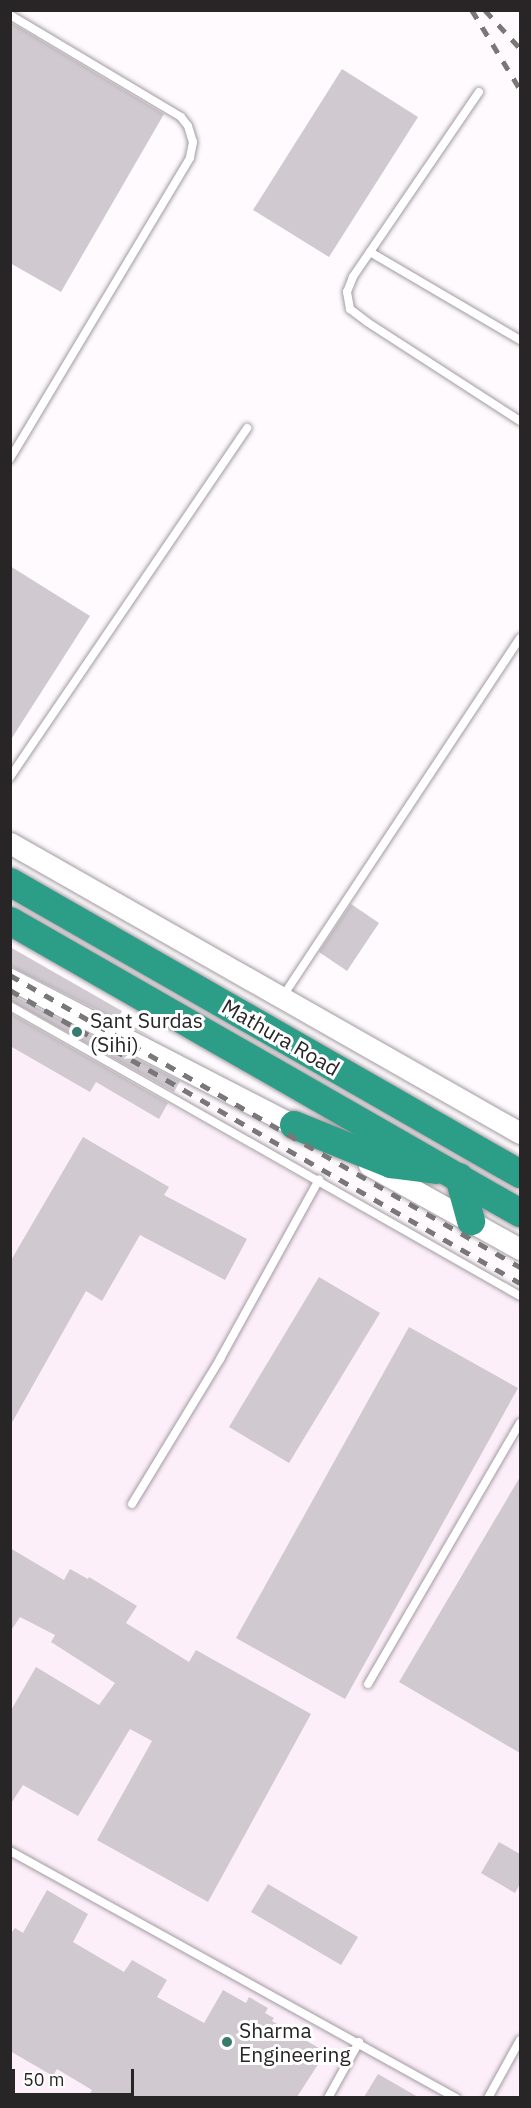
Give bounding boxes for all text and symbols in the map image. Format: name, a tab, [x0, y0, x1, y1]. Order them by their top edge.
street label: Mathura Road	[218, 993, 344, 1081]
place label: Sant Surdas (Sihi)	[90, 1007, 203, 1057]
marker: Sant Surdas (Sihi)	[68, 1023, 86, 1041]
place label: Sharma Engineering	[239, 2017, 350, 2067]
marker: Sharma Engineering	[220, 2035, 234, 2049]
scale bar	[15, 2057, 136, 2095]
text: 50 m	[23, 2068, 65, 2091]

